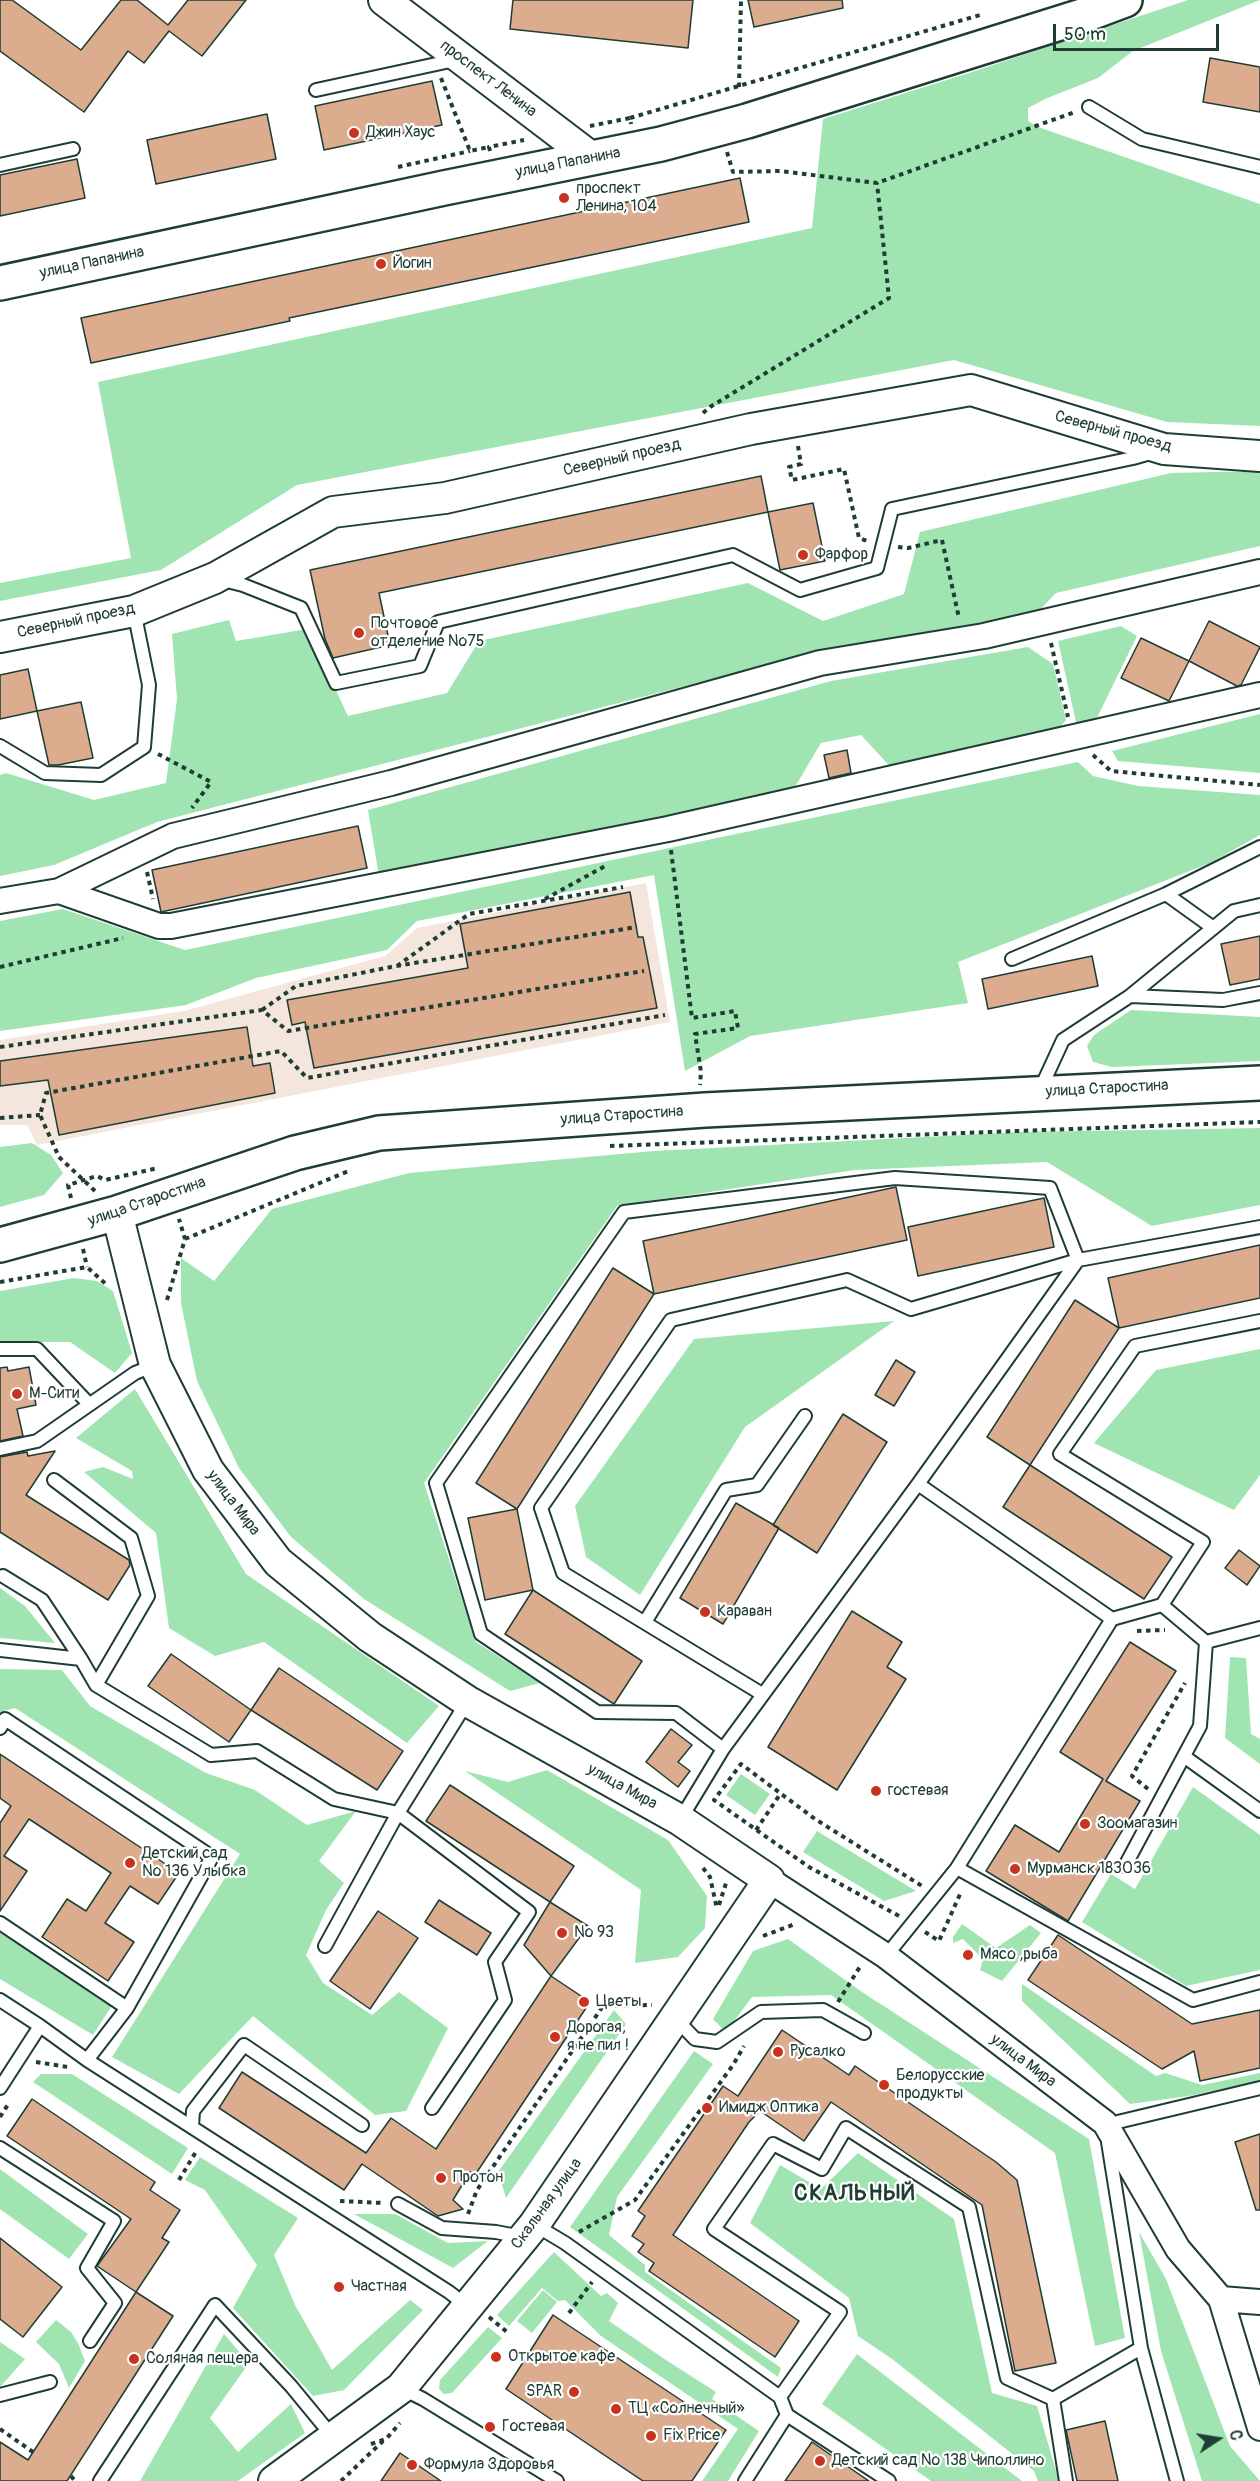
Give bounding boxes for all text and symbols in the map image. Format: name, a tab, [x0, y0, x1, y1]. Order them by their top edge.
scale bar	[1056, 12, 1222, 50]
text: 50 m	[1064, 23, 1106, 46]
street label: проспект Ленина	[436, 36, 540, 122]
place label: Джин Хаус	[366, 123, 435, 143]
marker: Джин Хаус	[347, 126, 361, 140]
street label: улица Папанина	[514, 143, 622, 183]
place label: проспект Ленина, 104	[576, 179, 657, 217]
marker: проспект Ленина, 104	[557, 191, 571, 205]
street label: улица Папанина	[38, 243, 146, 283]
place label: Йогин	[393, 254, 432, 274]
marker: Йогин	[374, 257, 388, 271]
street label: Северный проезд	[1053, 407, 1173, 457]
street label: Северный проезд	[561, 435, 683, 481]
place label: Фарфор	[815, 545, 868, 565]
marker: Фарфор	[796, 548, 810, 562]
street label: Северный проезд	[15, 599, 137, 643]
place label: Почтовое отделение №75	[371, 614, 484, 652]
marker: Почтовое отделение №75	[352, 626, 366, 640]
street label: улица Старостина	[1045, 1076, 1169, 1102]
street label: улица Старостина	[560, 1102, 684, 1130]
street label: улица Старостина	[86, 1173, 208, 1231]
place label: М-Сити	[29, 1384, 79, 1404]
marker: М-Сити	[10, 1387, 24, 1401]
street label: улица Мира	[202, 1466, 264, 1540]
place label: Караван	[717, 1602, 772, 1622]
marker: Караван	[698, 1605, 712, 1619]
street label: улица Мира	[584, 1760, 660, 1814]
place label: гостевая	[888, 1781, 949, 1801]
marker: гостевая	[869, 1784, 883, 1798]
place label: Зоомагазин	[1097, 1814, 1177, 1834]
marker: Зоомагазин	[1078, 1817, 1092, 1831]
place label: Детский сад № 136 Улыбка	[142, 1844, 246, 1882]
marker: Детский сад № 136 Улыбка	[123, 1856, 137, 1870]
place label: Мурманск 183036	[1027, 1859, 1151, 1879]
marker: Мурманск 183036	[1008, 1862, 1022, 1876]
place label: № 93	[574, 1923, 614, 1943]
marker: № 93	[555, 1926, 569, 1940]
place label: Мясо ,рыба	[980, 1945, 1058, 1965]
marker: Мясо ,рыба	[961, 1948, 975, 1962]
place label: Цветы	[596, 1992, 641, 2012]
marker: Цветы	[577, 1995, 591, 2009]
place label: Дорогая, я не пил !	[567, 2018, 629, 2056]
marker: Дорогая, я не пил !	[548, 2030, 562, 2044]
street label: улица Мира	[986, 2030, 1060, 2092]
place label: Русалко	[790, 2042, 846, 2062]
marker: Русалко	[771, 2045, 785, 2059]
place label: Белорусские продукты	[896, 2066, 984, 2104]
marker: Белорусские продукты	[877, 2078, 891, 2092]
place label: Имидж Оптика	[719, 2098, 819, 2118]
marker: Имидж Оптика	[700, 2101, 714, 2115]
street label: Скальная улица	[508, 2155, 586, 2253]
place label: Протон	[453, 2168, 503, 2188]
marker: Протон	[434, 2171, 448, 2185]
district label: СКАЛЬНЫЙ	[794, 2181, 916, 2207]
place label: Частная	[351, 2277, 407, 2297]
marker: Частная	[332, 2280, 346, 2294]
place label: Открытое кафе	[508, 2347, 615, 2367]
place label: Соляная пещера	[146, 2349, 259, 2369]
marker: Открытое кафе	[489, 2350, 503, 2364]
marker: Соляная пещера	[127, 2352, 141, 2366]
place label: SPAR	[526, 2382, 562, 2402]
marker: SPAR	[567, 2385, 581, 2399]
place label: ТЦ «Солнечный»	[628, 2399, 745, 2419]
marker: ТЦ «Солнечный»	[609, 2402, 623, 2416]
north arrow	[1188, 2409, 1248, 2469]
place label: Гостевая	[502, 2417, 565, 2437]
marker: Гостевая	[483, 2420, 497, 2434]
place label: Fix Price	[663, 2426, 720, 2446]
text: С	[1225, 2428, 1246, 2442]
marker: Fix Price	[644, 2429, 658, 2443]
place label: Детский сад № 138 Чиполлино	[832, 2451, 1044, 2471]
marker: Детский сад № 138 Чиполлино	[813, 2454, 827, 2468]
place label: Формула Здоровья	[424, 2455, 554, 2475]
marker: Формула Здоровья	[405, 2458, 419, 2472]

